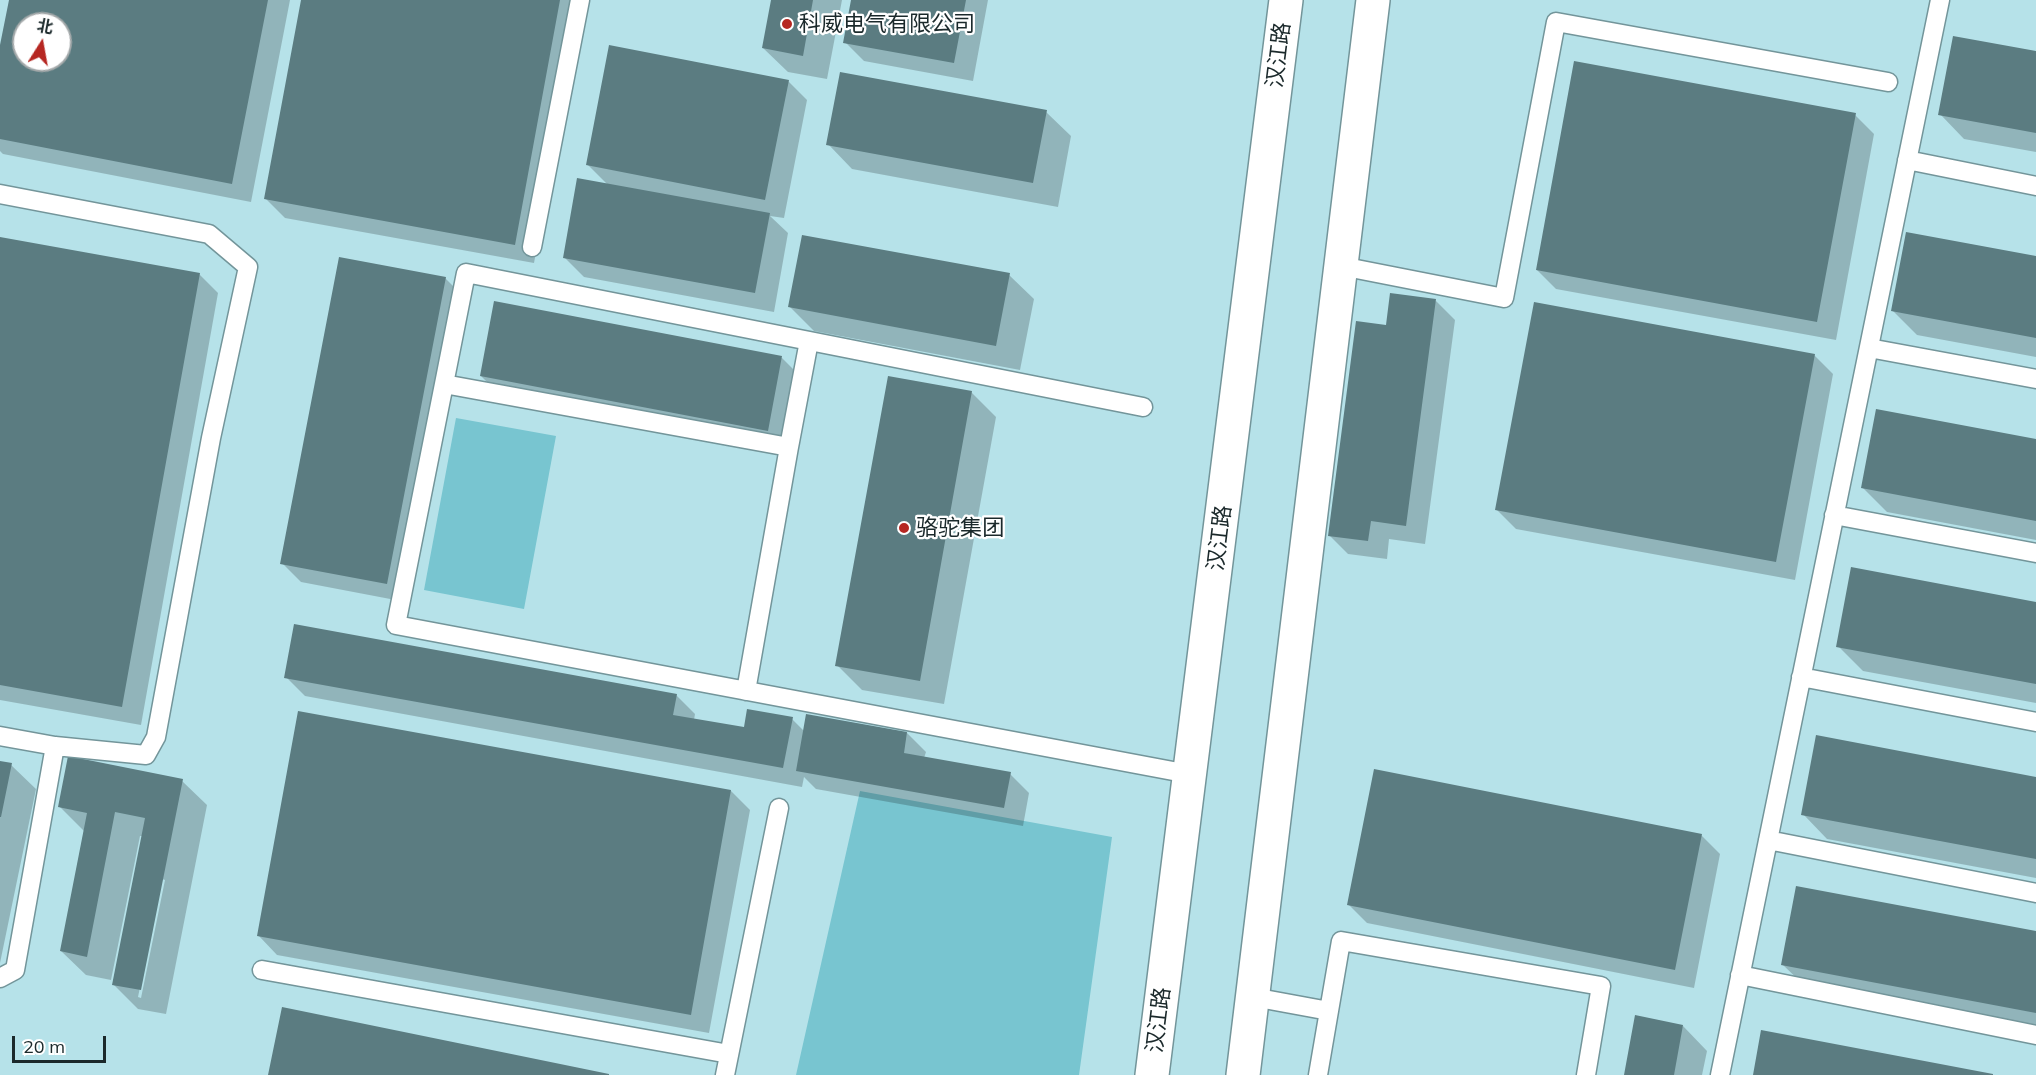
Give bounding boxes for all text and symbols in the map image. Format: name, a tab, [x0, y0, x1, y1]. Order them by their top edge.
place label: 科威电气有限公司	[799, 11, 975, 37]
north arrow	[12, 12, 72, 72]
text: 北	[35, 15, 55, 38]
marker: 科威电气有限公司	[780, 17, 794, 31]
street label: 汉江路	[1262, 21, 1296, 89]
street label: 汉江路	[1203, 504, 1237, 572]
place label: 骆驼集团	[916, 515, 1004, 541]
marker: 骆驼集团	[897, 521, 911, 535]
street label: 汉江路	[1142, 986, 1176, 1054]
scale bar	[15, 1024, 110, 1062]
text: 20 m	[23, 1035, 65, 1058]

